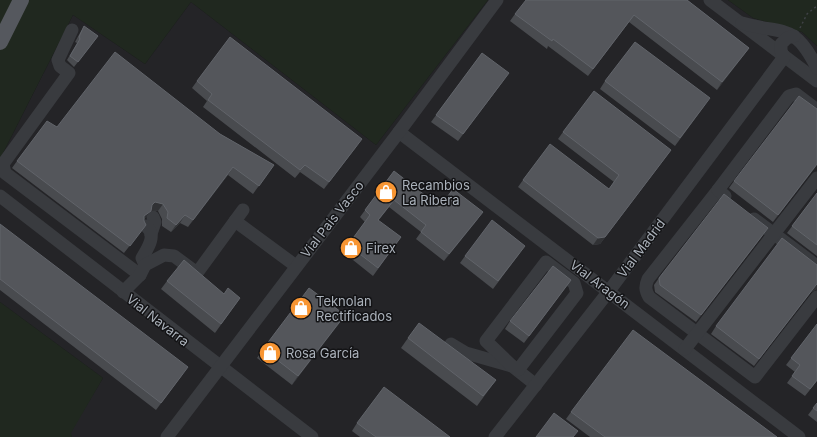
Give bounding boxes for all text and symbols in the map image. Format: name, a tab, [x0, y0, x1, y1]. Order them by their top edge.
street label: Vial Pais Vasco	[297, 177, 367, 261]
place label: Recambios La Ribera	[402, 177, 470, 208]
shop icon: Recambios La Ribera	[373, 179, 399, 205]
street label: Vial Madrid	[614, 215, 668, 281]
shop icon: Firex	[338, 235, 364, 261]
place label: Firex	[366, 240, 396, 256]
street label: Vial Aragón	[567, 256, 633, 312]
street label: Vial Navarra	[124, 291, 192, 349]
place label: Teknolan Rectificados	[316, 293, 392, 324]
shop icon: Teknolan Rectificados	[288, 295, 314, 321]
shop icon: Rosa García	[257, 340, 283, 366]
place label: Rosa García	[286, 345, 359, 361]

